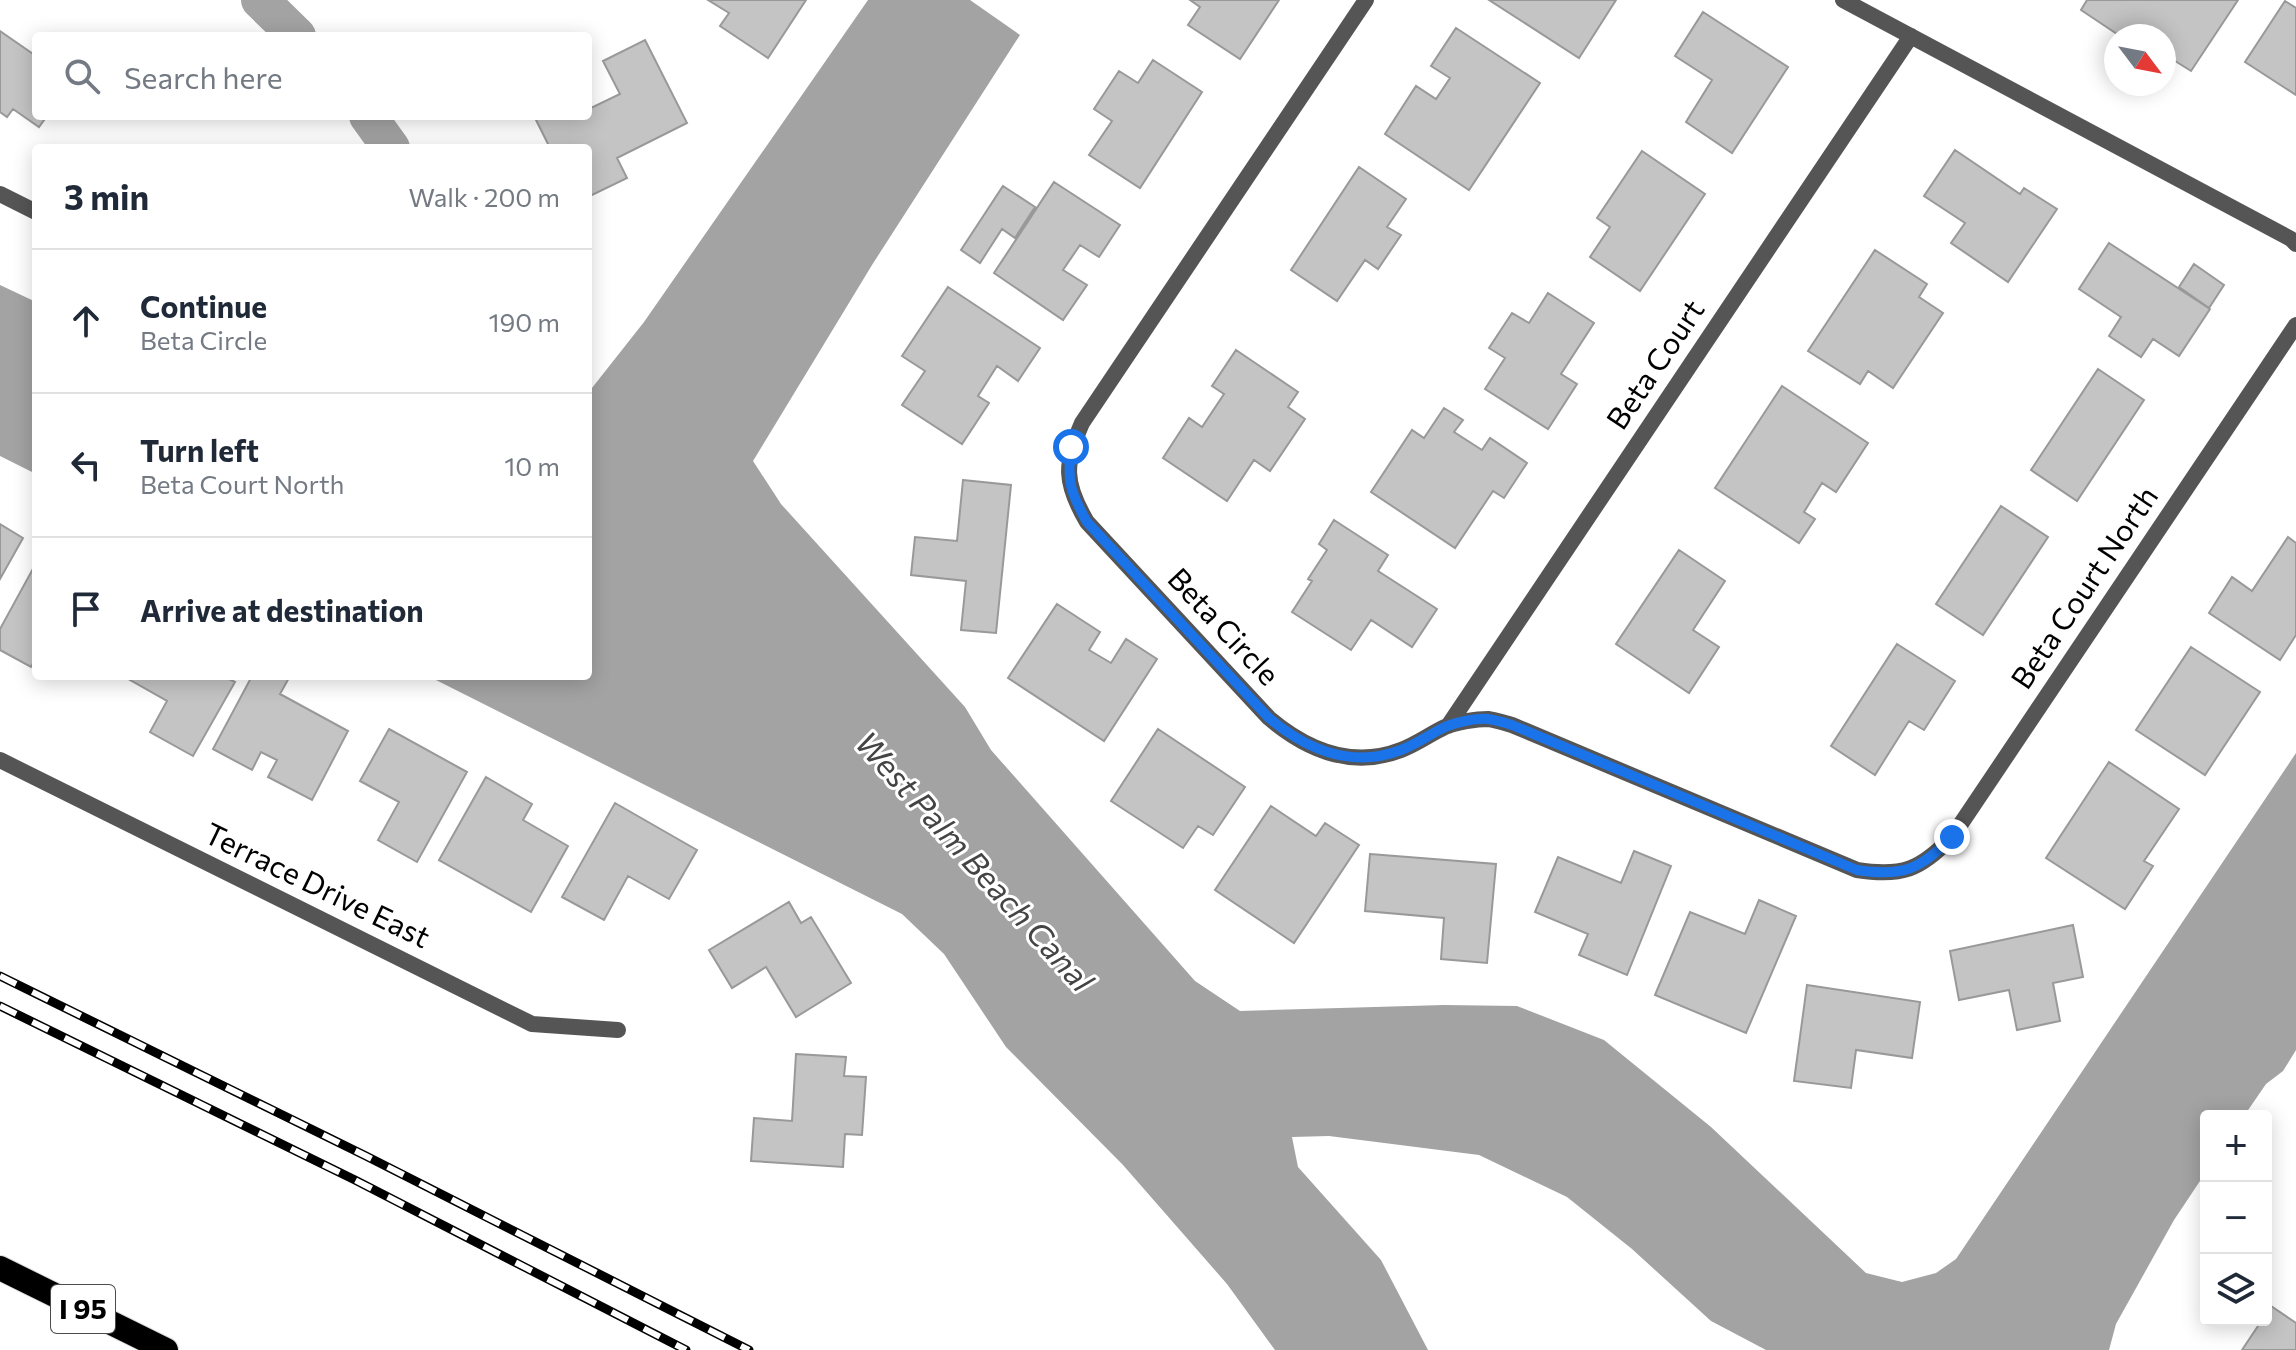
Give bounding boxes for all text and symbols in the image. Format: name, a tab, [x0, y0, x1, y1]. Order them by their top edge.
north arrow	[2104, 24, 2176, 96]
search box	[32, 32, 592, 120]
icon: search	[60, 54, 104, 98]
text: Search here	[124, 58, 283, 95]
text: 3 min	[64, 175, 149, 217]
text: Walk · 200 m	[409, 181, 560, 212]
text: Continue	[140, 287, 267, 324]
street label: Beta Court	[1597, 292, 1711, 435]
icon: ahead	[64, 299, 108, 343]
text: 190 m	[488, 306, 560, 337]
text: Beta Circle	[140, 324, 267, 355]
route start	[1053, 429, 1089, 465]
text: Turn left	[140, 431, 259, 468]
icon: left	[64, 443, 108, 487]
text: 10 m	[504, 450, 560, 481]
text: Beta Court North	[140, 468, 345, 499]
street label: Beta Court North	[2002, 478, 2164, 695]
street label: Beta Circle	[1161, 559, 1288, 692]
icon: arrive	[64, 587, 108, 631]
text: Arrive at destination	[140, 591, 424, 628]
water label: West Palm Beach Canal	[848, 722, 1104, 1000]
street label: Terrace Drive East	[199, 813, 437, 954]
route end	[1934, 819, 1970, 855]
map controls	[2200, 1110, 2272, 1326]
button: +	[2200, 1110, 2272, 1182]
button: −	[2200, 1182, 2272, 1254]
button: layers	[2200, 1254, 2272, 1326]
road number: I 95	[51, 1285, 115, 1333]

